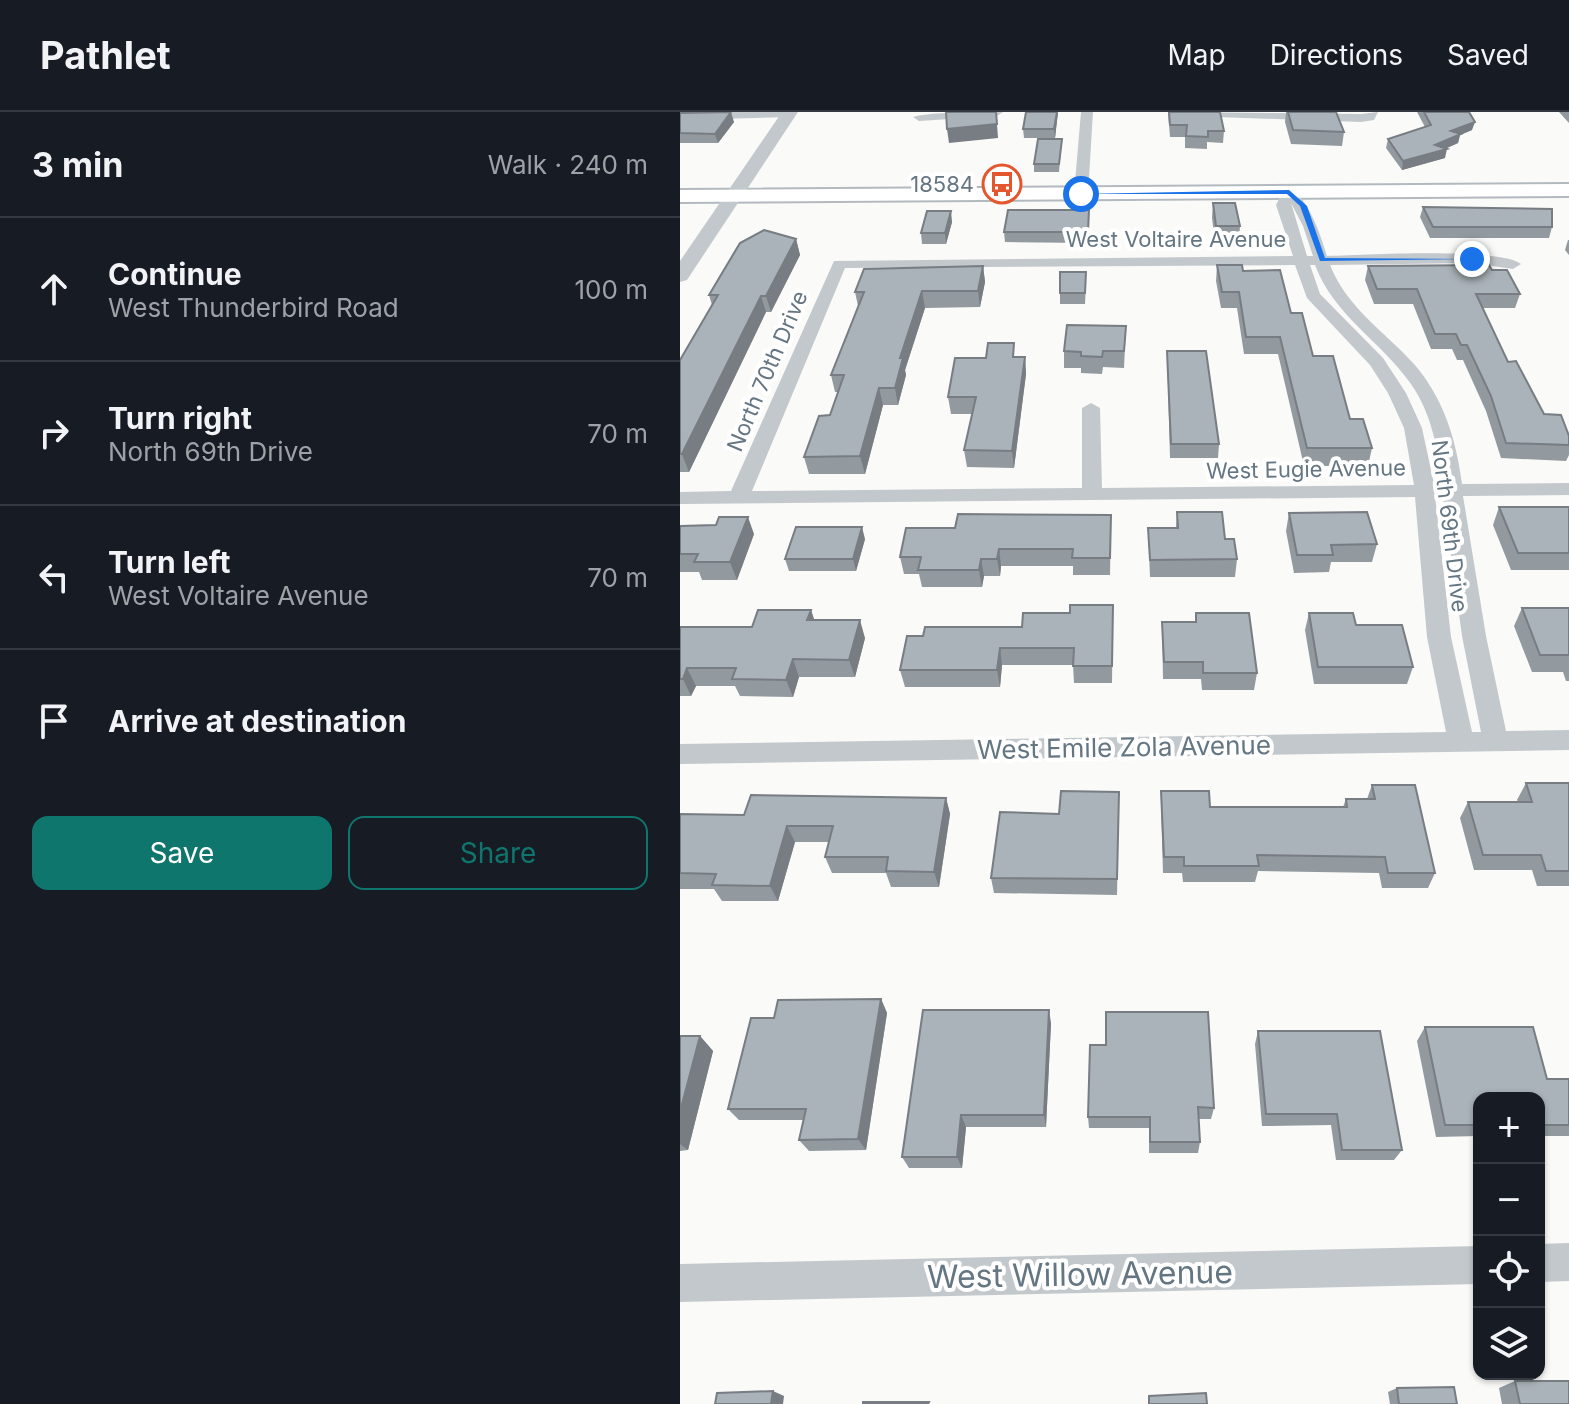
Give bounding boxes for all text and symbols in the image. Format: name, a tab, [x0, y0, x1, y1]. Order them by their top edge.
text: Pathlet	[40, 32, 171, 78]
text: Map	[1167, 38, 1226, 72]
text: Directions	[1270, 38, 1403, 72]
text: Saved	[1447, 38, 1529, 72]
text: 3 min	[32, 144, 123, 185]
text: Walk · 240 m	[488, 149, 648, 180]
bus stop icon: 18584	[981, 163, 1023, 205]
place label: 18584	[910, 171, 974, 197]
route start	[1063, 176, 1099, 212]
street label: West Voltaire Avenue	[1066, 226, 1286, 252]
route end	[1454, 241, 1490, 277]
text: Continue	[108, 256, 242, 292]
icon: ahead	[32, 267, 76, 311]
text: 100 m	[575, 274, 648, 305]
street label: North 70th Drive	[721, 287, 813, 455]
text: West Thunderbird Road	[108, 292, 399, 323]
text: Turn right	[108, 400, 252, 436]
icon: right	[32, 411, 76, 455]
text: 70 m	[587, 418, 648, 449]
text: North 69th Drive	[108, 436, 313, 467]
street label: North 69th Drive	[1427, 438, 1473, 614]
street label: West Eugie Avenue	[1206, 454, 1406, 484]
text: Turn left	[108, 544, 230, 580]
icon: left	[32, 555, 76, 599]
text: 70 m	[587, 562, 648, 593]
text: West Voltaire Avenue	[108, 580, 369, 611]
icon: arrive	[32, 699, 76, 743]
text: Arrive at destination	[108, 703, 406, 739]
street label: West Emile Zola Avenue	[977, 729, 1271, 765]
button: Save	[32, 816, 332, 890]
button: Share	[348, 816, 648, 890]
map controls	[1473, 1092, 1545, 1380]
button: +	[1473, 1092, 1545, 1164]
button: −	[1473, 1164, 1545, 1236]
button: locate	[1473, 1236, 1545, 1308]
street label: West Willow Avenue	[927, 1252, 1233, 1296]
button: layers	[1473, 1308, 1545, 1380]

